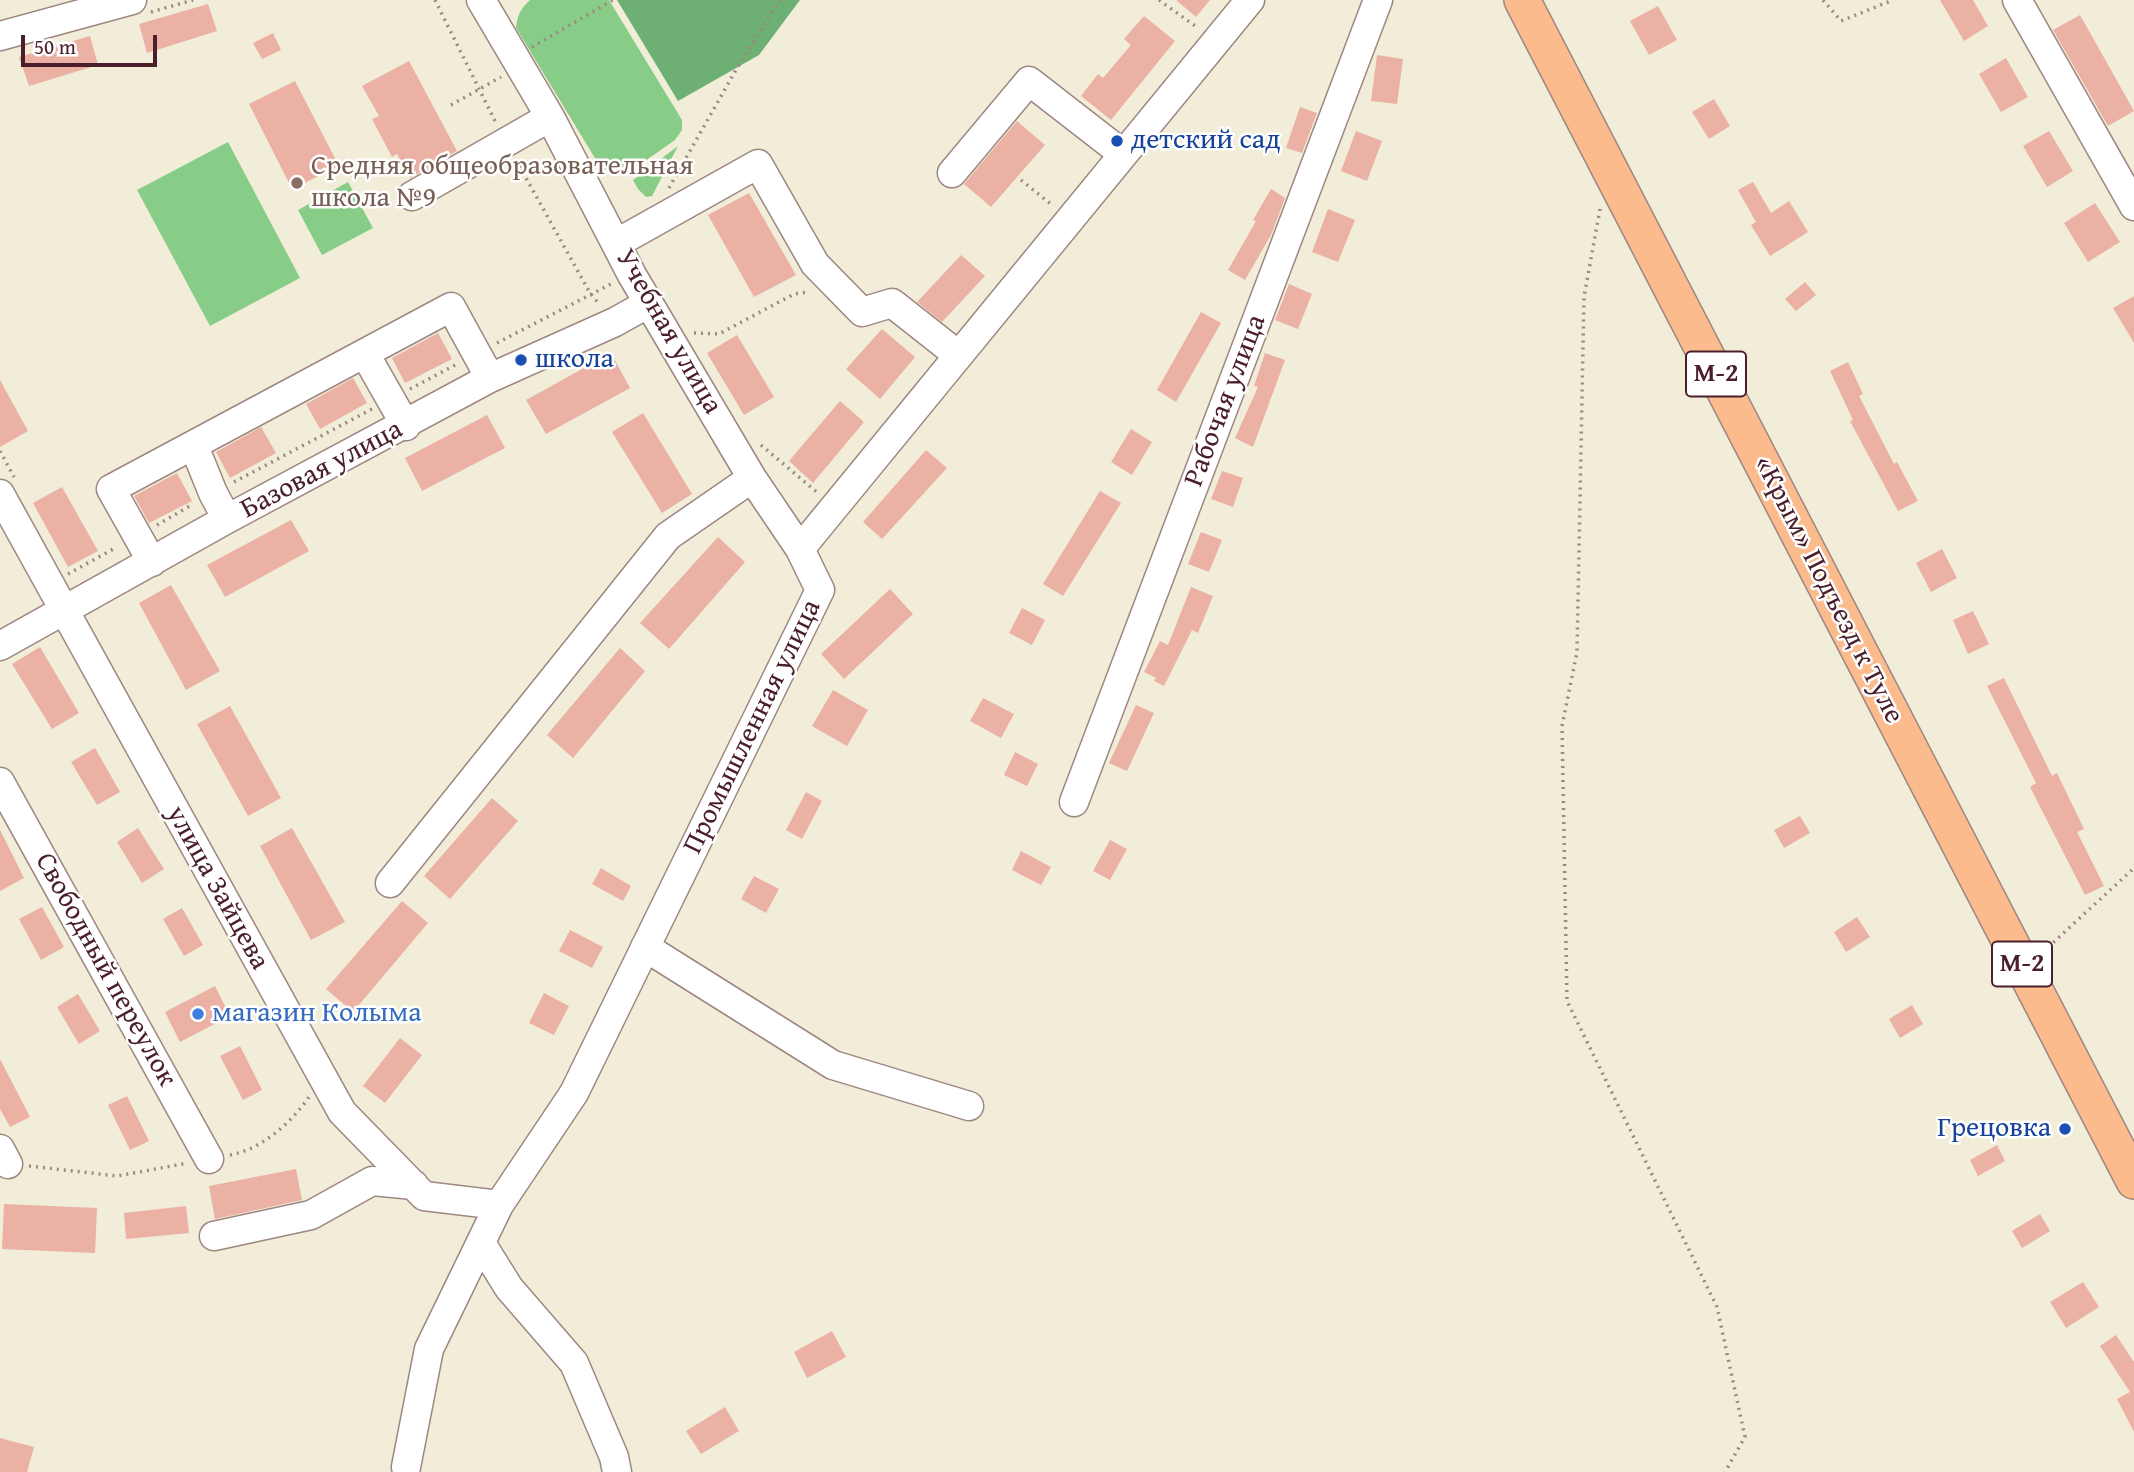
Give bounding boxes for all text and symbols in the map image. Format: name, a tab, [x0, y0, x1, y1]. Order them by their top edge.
scale bar	[24, 21, 161, 65]
text: 50 m	[34, 31, 76, 62]
place label: детский сад	[1131, 124, 1280, 158]
marker: детский сад	[1109, 133, 1125, 149]
place label: Средняя общеобразовательная школа №9	[311, 150, 693, 216]
marker: Средняя общеобразовательная школа №9	[289, 175, 305, 191]
street label: Учебная улица	[607, 243, 729, 421]
street label: Рабочая улица	[1178, 310, 1274, 492]
place label: школа	[535, 343, 614, 377]
marker: школа	[513, 352, 529, 368]
road number: М-2	[1686, 352, 1746, 396]
street label: Базовая улица	[235, 413, 409, 527]
street label: «Крым» Подъезд к Туле	[1746, 451, 1910, 729]
street label: Промышленная улица	[677, 594, 829, 860]
street label: улица Зайцева	[158, 800, 276, 976]
street label: Свободный переулок	[27, 848, 183, 1092]
road number: М-2	[1992, 942, 2052, 987]
place label: магазин Колыма	[212, 997, 422, 1031]
marker: магазин Колыма	[190, 1006, 206, 1022]
place label: Грецовка	[1937, 1112, 2051, 1146]
marker: Грецовка	[2057, 1121, 2073, 1137]

